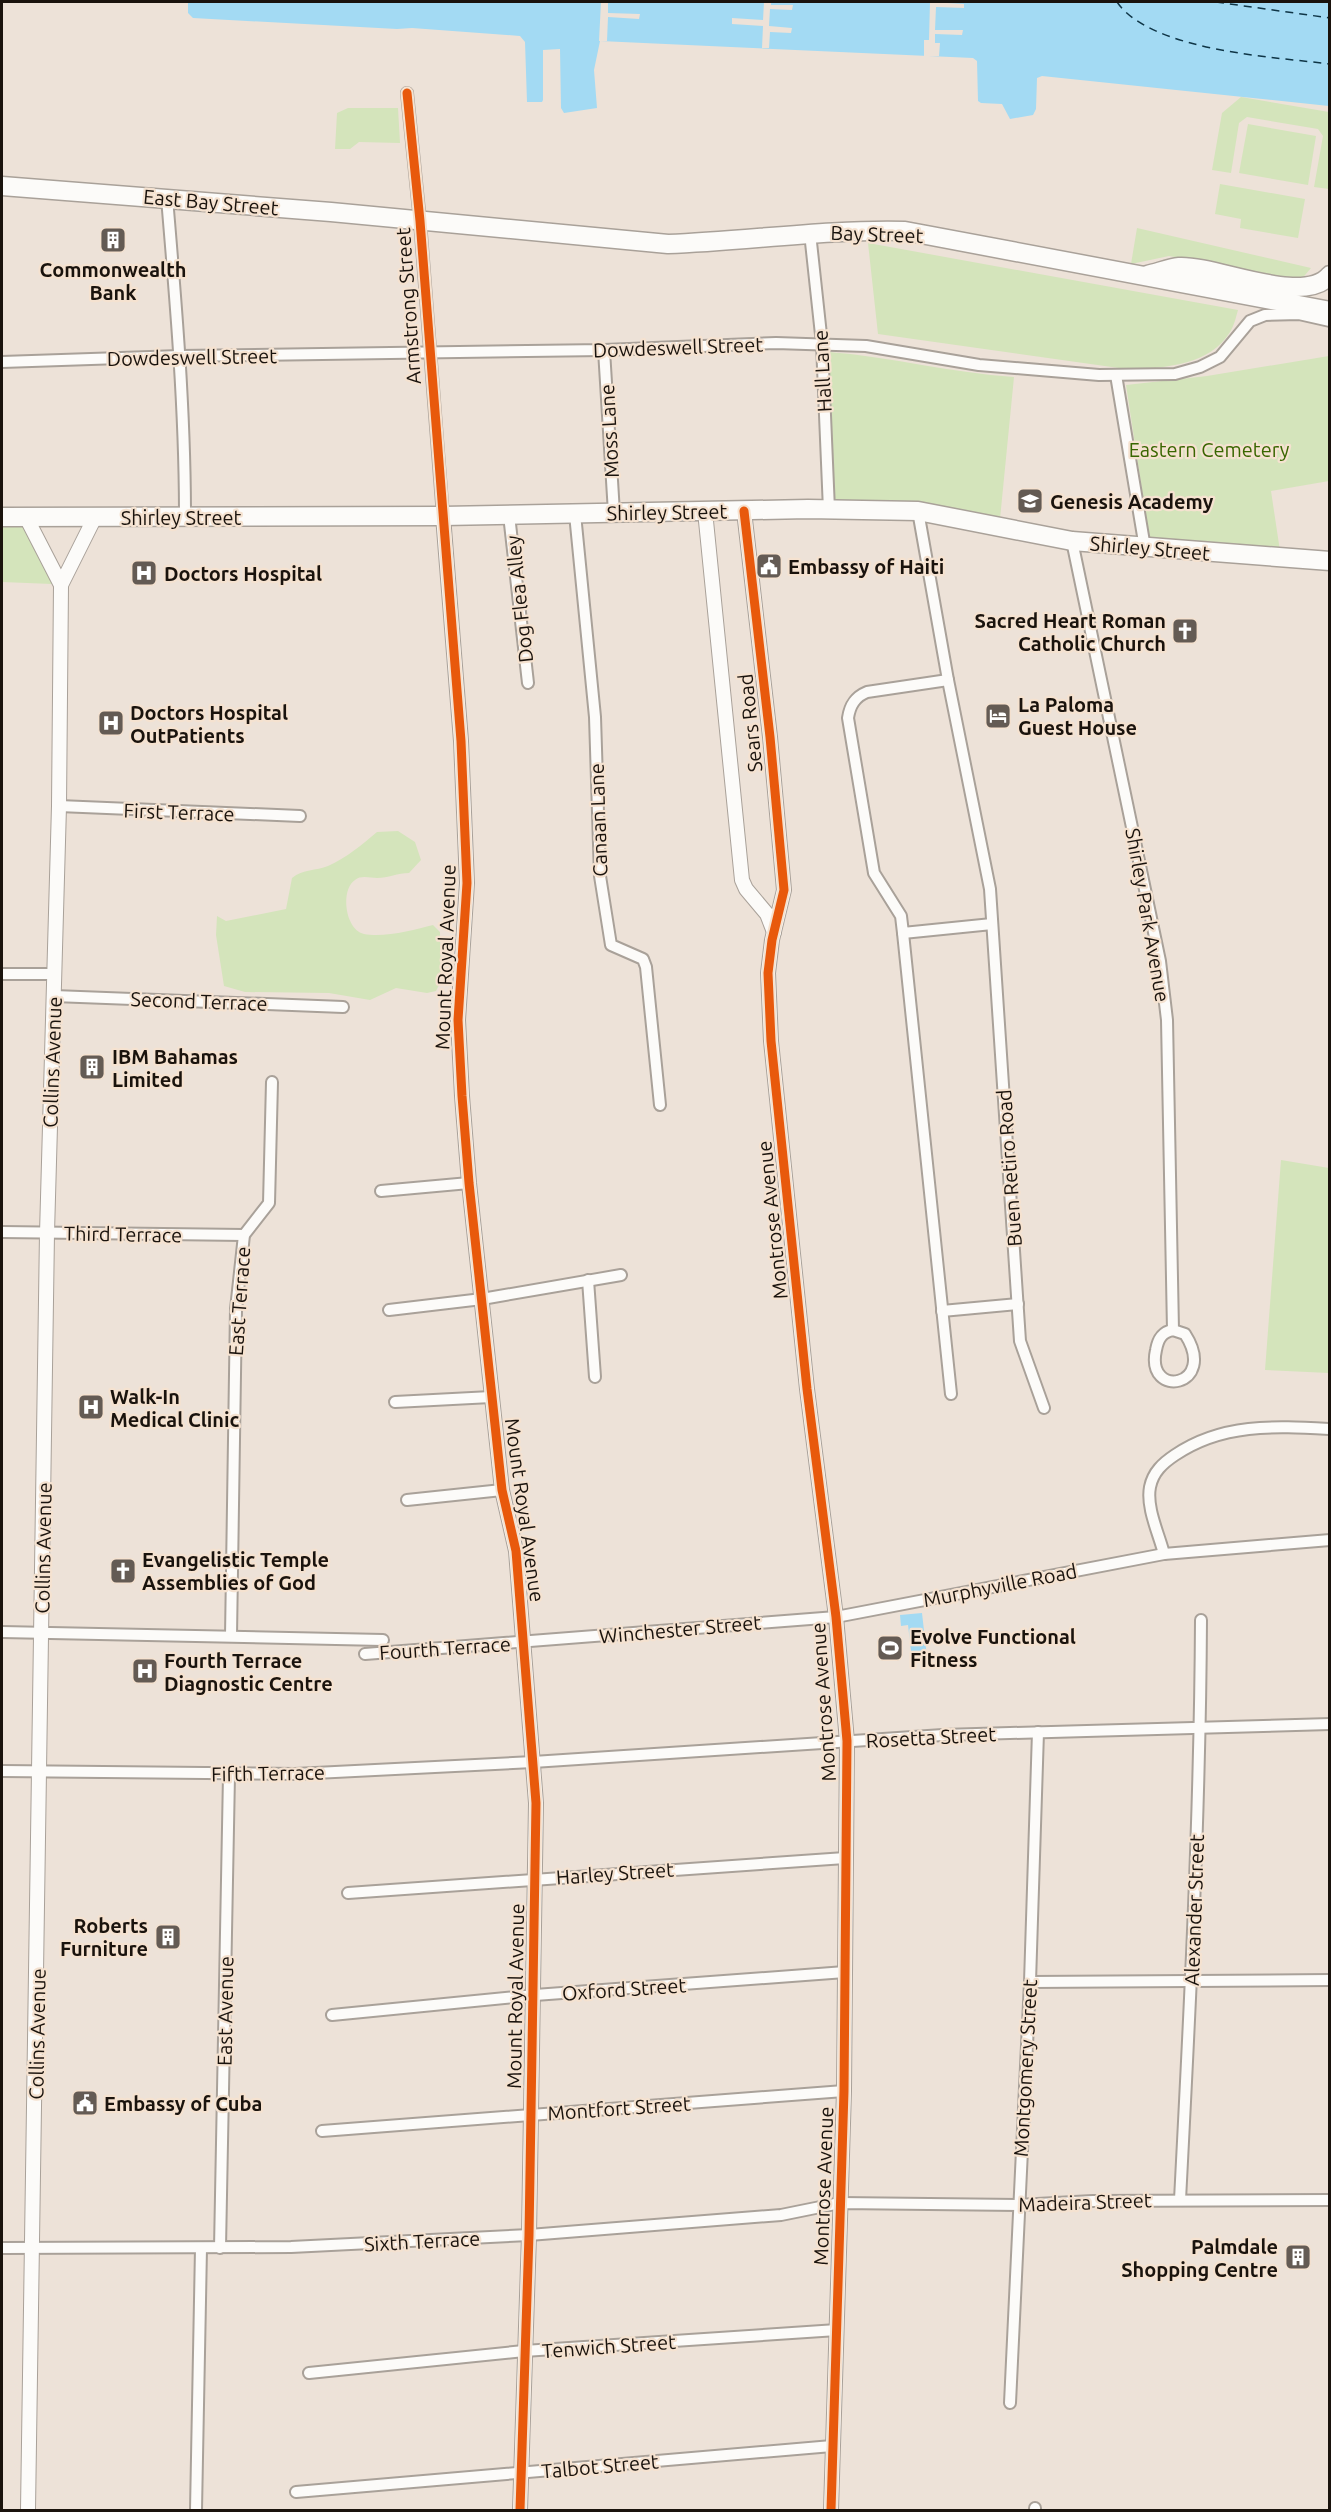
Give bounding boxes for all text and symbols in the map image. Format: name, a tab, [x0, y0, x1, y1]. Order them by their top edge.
street label: East Bay Street	[142, 185, 280, 219]
street label: Bay Street	[830, 221, 924, 247]
building icon: Commonwealth Bank	[98, 225, 128, 255]
street label: Armstrong Street	[391, 227, 425, 385]
place label: Commonwealth Bank	[40, 258, 186, 304]
street label: Hall Lane	[808, 329, 836, 413]
street label: Dowdeswell Street	[593, 333, 764, 361]
street label: Dowdeswell Street	[107, 344, 277, 370]
street label: Moss Lane	[595, 383, 623, 479]
park label: Eastern Cemetery	[1129, 438, 1290, 461]
school or university icon: Genesis Academy	[1015, 486, 1045, 516]
place label: Genesis Academy	[1050, 490, 1214, 513]
street label: Shirley Street	[606, 499, 728, 525]
street label: Shirley Street	[121, 506, 241, 529]
street label: Shirley Street	[1089, 531, 1211, 565]
street label: Dog Flea Alley	[501, 534, 537, 664]
public building icon: Embassy of Haiti	[754, 551, 784, 581]
place label: Embassy of Haiti	[788, 555, 944, 578]
hospital icon: Doctors Hospital	[129, 558, 159, 588]
place label: Doctors Hospital	[164, 562, 322, 585]
place label: Sacred Heart Roman Catholic Church	[974, 609, 1166, 655]
church icon: Sacred Heart Roman Catholic Church	[1170, 616, 1200, 646]
street label: Sears Road	[733, 673, 767, 773]
place label: La Paloma Guest House	[1018, 693, 1137, 739]
place label: Doctors Hospital OutPatients	[130, 701, 288, 747]
hotel icon: La Paloma Guest House	[983, 701, 1013, 731]
hospital icon: Doctors Hospital OutPatients	[96, 708, 126, 738]
street label: Canaan Lane	[585, 763, 611, 877]
street label: First Terrace	[123, 799, 235, 825]
street label: Shirley Park Avenue	[1121, 826, 1175, 1004]
street label: Mount Royal Avenue	[430, 864, 460, 1050]
street label: Second Terrace	[130, 987, 268, 1015]
street label: Collins Avenue	[38, 996, 66, 1128]
place label: IBM Bahamas Limited	[112, 1045, 238, 1091]
building icon: IBM Bahamas Limited	[77, 1052, 107, 1082]
street label: Buen Retiro Road	[992, 1089, 1026, 1247]
street label: Montrose Avenue	[752, 1140, 792, 1300]
street label: Third Terrace	[64, 1221, 182, 1247]
street label: East Terrace	[224, 1246, 254, 1356]
place label: Walk-In Medical Clinic	[110, 1385, 240, 1431]
hospital icon: Walk-In Medical Clinic	[76, 1392, 106, 1422]
street label: Mount Royal Avenue	[501, 1417, 549, 1603]
street label: Collins Avenue	[30, 1482, 56, 1614]
place label: Evangelistic Temple Assemblies of God	[142, 1548, 329, 1594]
church icon: Evangelistic Temple Assemblies of God	[108, 1556, 138, 1586]
street label: Murphyville Road	[921, 1559, 1079, 1611]
street label: Winchester Street	[598, 1610, 762, 1648]
street label: Montrose Avenue	[806, 1622, 840, 1782]
place label: Evolve Functional Fitness	[910, 1625, 1076, 1671]
street label: Fourth Terrace	[378, 1632, 512, 1664]
sports icon: Evolve Functional Fitness	[875, 1633, 905, 1663]
place label: Fourth Terrace Diagnostic Centre	[164, 1649, 333, 1695]
hospital icon: Fourth Terrace Diagnostic Centre	[130, 1656, 160, 1686]
street label: Rosetta Street	[865, 1722, 997, 1752]
street label: Fifth Terrace	[211, 1761, 325, 1785]
street label: Alexander Street	[1180, 1834, 1208, 1986]
street label: Harley Street	[555, 1857, 675, 1889]
street label: Mount Royal Avenue	[502, 1903, 528, 2089]
place label: Roberts Furniture	[60, 1914, 148, 1960]
building icon: Roberts Furniture	[153, 1922, 183, 1952]
street label: East Avenue	[213, 1956, 237, 2066]
street label: Collins Avenue	[24, 1968, 50, 2100]
street label: Oxford Street	[561, 1973, 687, 2005]
street label: Montgomery Street	[1009, 1978, 1041, 2157]
public building icon: Embassy of Cuba	[70, 2088, 100, 2118]
place label: Embassy of Cuba	[104, 2092, 262, 2115]
street label: Montfort Street	[547, 2092, 692, 2124]
street label: Montrose Avenue	[809, 2106, 837, 2266]
street label: Madeira Street	[1018, 2188, 1152, 2216]
street label: Sixth Terrace	[363, 2226, 481, 2256]
place label: Palmdale Shopping Centre	[1121, 2235, 1278, 2281]
building icon: Palmdale Shopping Centre	[1283, 2242, 1313, 2272]
street label: Tenwich Street	[541, 2330, 677, 2362]
street label: Talbot Street	[540, 2449, 660, 2483]

